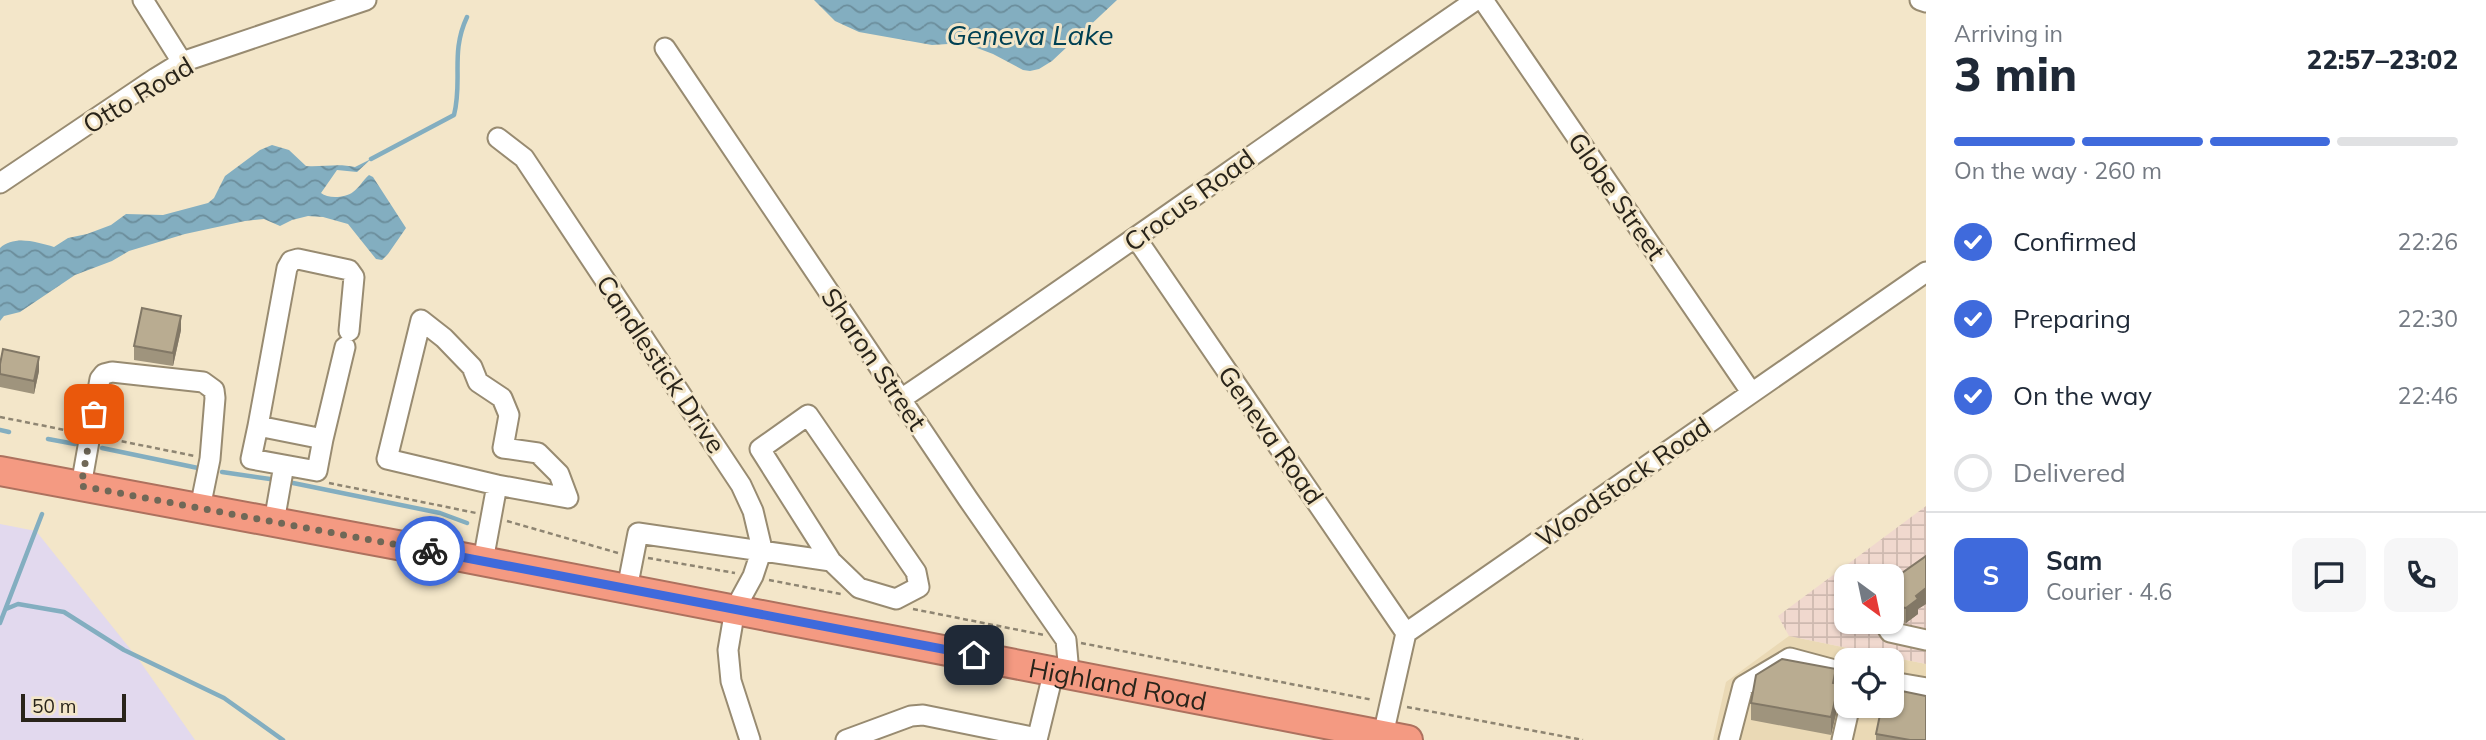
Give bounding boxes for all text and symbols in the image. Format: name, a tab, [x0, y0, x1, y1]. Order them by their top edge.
water label: Geneva Lake	[946, 17, 1114, 52]
text: Arriving in	[1954, 19, 2063, 48]
text: 22:57–23:02	[2307, 43, 2458, 76]
text: 3 min	[1954, 45, 2077, 103]
street label: Otto Road	[77, 49, 199, 141]
street label: Globe Street	[1561, 126, 1673, 266]
street label: Crocus Road	[1117, 142, 1261, 258]
text: On the way · 260 m	[1954, 156, 2162, 185]
icon: check	[1954, 223, 1992, 261]
text: Confirmed	[2013, 225, 2137, 258]
text: 22:26	[2398, 227, 2458, 256]
street label: Candlestick Drive	[589, 269, 733, 459]
street label: Sharon Street	[814, 281, 934, 437]
icon: check	[1954, 300, 1992, 338]
text: Preparing	[2013, 302, 2131, 335]
text: 22:30	[2398, 304, 2458, 333]
street label: Geneva Road	[1211, 359, 1331, 511]
icon: check	[1954, 377, 1992, 415]
text: On the way	[2013, 379, 2152, 412]
text: 22:46	[2398, 381, 2458, 410]
pin	[64, 384, 124, 444]
icon: bag	[75, 395, 113, 433]
street label: Woodstock Road	[1529, 409, 1717, 555]
text: Delivered	[2013, 456, 2126, 489]
courier	[395, 516, 465, 586]
icon: bike	[411, 532, 449, 570]
button: chat	[2292, 538, 2366, 612]
button: phone	[2384, 538, 2458, 612]
text: Sam	[2046, 544, 2102, 577]
text: S	[1983, 559, 1999, 592]
north arrow	[1834, 564, 1904, 634]
map controls	[1834, 564, 1904, 718]
text: Courier · 4.6	[2046, 577, 2172, 606]
pin	[944, 625, 1004, 685]
icon: home	[955, 636, 993, 674]
button: locate	[1834, 648, 1904, 718]
street label: Highland Road	[1026, 651, 1210, 717]
scale bar	[21, 691, 126, 723]
text: 50 m	[32, 694, 76, 718]

